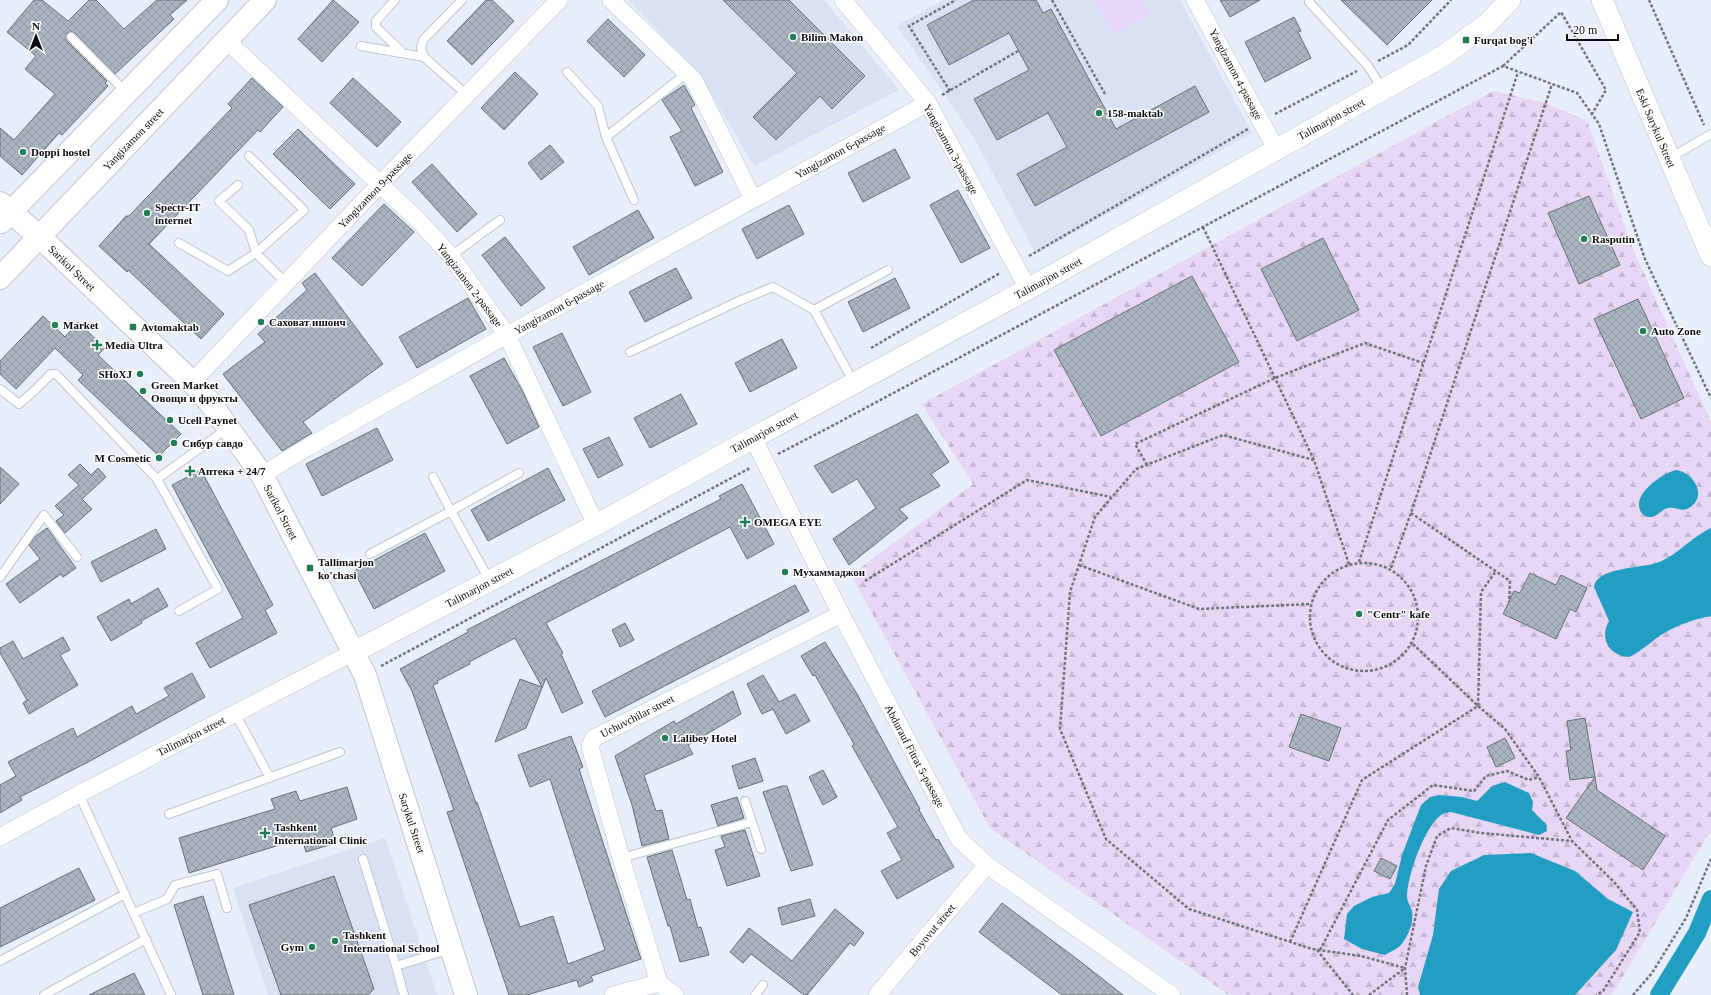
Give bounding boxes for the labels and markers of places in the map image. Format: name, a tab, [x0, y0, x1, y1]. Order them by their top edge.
place label: Bilim Makon	[801, 31, 863, 43]
marker: Bilim Makon	[788, 32, 798, 42]
place label: Furqat bog'i	[1474, 34, 1533, 46]
marker: Furqat bog'i	[1461, 35, 1471, 45]
place label: 158-maktab	[1107, 107, 1163, 119]
marker: 158-maktab	[1094, 108, 1104, 118]
place label: Doppi hostel	[31, 146, 90, 158]
marker: Doppi hostel	[18, 147, 28, 157]
place label: Spectr-IT internet	[155, 201, 201, 226]
marker: Spectr-IT internet	[142, 208, 152, 218]
place label: Rasputin	[1592, 233, 1635, 245]
marker: Rasputin	[1579, 234, 1589, 244]
place label: Саховат ишонч	[269, 316, 346, 328]
marker: Саховат ишонч	[256, 317, 266, 327]
place label: Market	[63, 319, 99, 331]
marker: Market	[50, 320, 60, 330]
place label: Avtomaktab	[141, 321, 199, 333]
marker: Avtomaktab	[128, 322, 138, 332]
place label: Auto Zone	[1651, 325, 1701, 337]
marker: Auto Zone	[1638, 326, 1648, 336]
place label: Media Ultra	[105, 339, 163, 351]
marker: Media Ultra	[92, 340, 102, 350]
place label: SHoXJ	[98, 368, 132, 380]
marker: SHoXJ	[135, 369, 145, 379]
place label: Green Market Овощи и фрукты	[151, 379, 238, 404]
marker: Green Market Овощи и фрукты	[138, 386, 148, 396]
place label: Ucell Paynet	[178, 414, 237, 426]
marker: Ucell Paynet	[165, 415, 175, 425]
place label: Сибур савдо	[182, 437, 243, 449]
marker: Сибур савдо	[169, 438, 179, 448]
place label: M Cosmetic	[94, 452, 151, 464]
marker: M Cosmetic	[154, 453, 164, 463]
place label: Аптека + 24/7	[198, 465, 266, 477]
marker: Аптека + 24/7	[185, 466, 195, 476]
marker: OMEGA EYE	[739, 516, 751, 528]
place label: OMEGA EYE	[754, 516, 822, 528]
place label: Tallimarjon ko'chasi	[318, 556, 374, 581]
marker: Tallimarjon ko'chasi	[305, 563, 315, 573]
place label: Мухаммаджон	[793, 566, 866, 578]
marker: Мухаммаджон	[780, 567, 790, 577]
place label: "Centr" kafe	[1367, 608, 1430, 620]
marker: "Centr" kafe	[1354, 609, 1364, 619]
place label: Lalibey Hotel	[673, 732, 737, 744]
marker: Lalibey Hotel	[660, 733, 670, 743]
place label: Tashkent International Clinic	[274, 821, 367, 846]
marker: Tashkent International Clinic	[259, 827, 271, 839]
place label: Tashkent International School	[343, 929, 439, 954]
marker: Tashkent International School	[330, 936, 340, 946]
place label: Gym	[281, 941, 304, 953]
marker: Gym	[307, 942, 317, 952]

